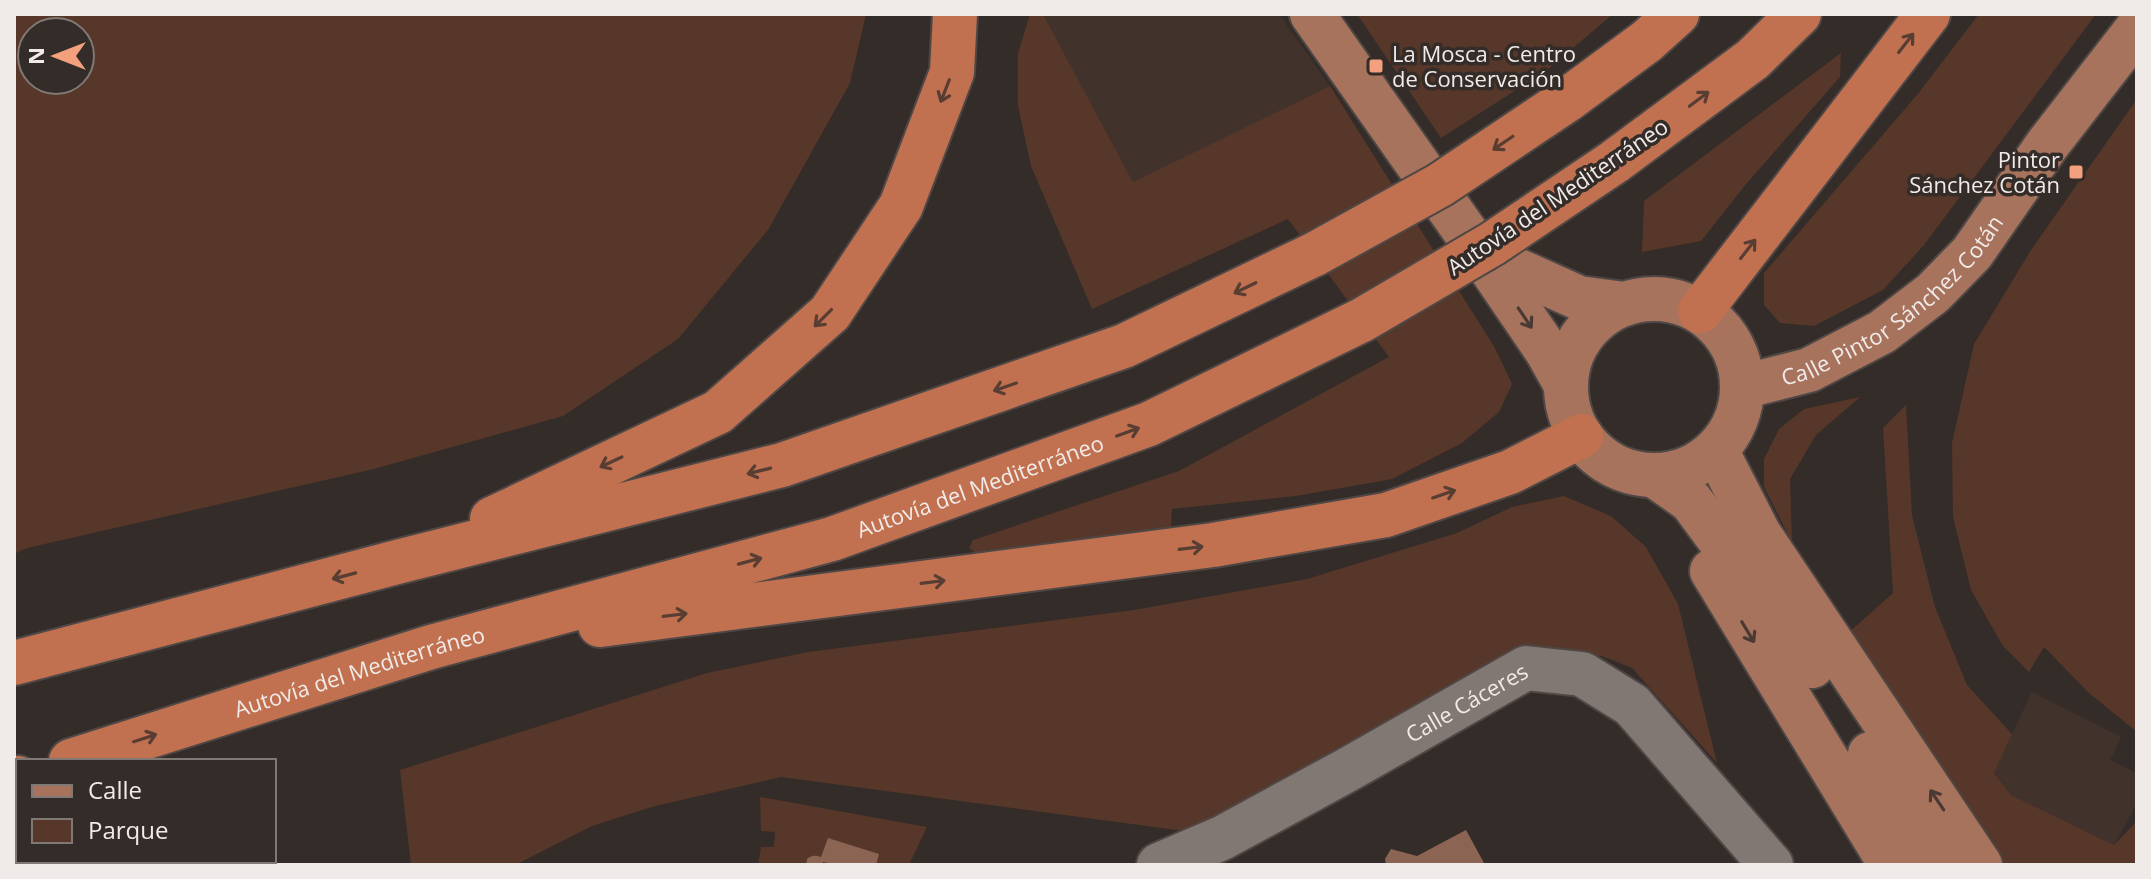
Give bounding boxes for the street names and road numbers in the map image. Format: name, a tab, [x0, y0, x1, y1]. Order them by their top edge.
street label: Autovía del Mediterráneo	[1441, 111, 1673, 281]
street label: Calle Pintor Sánchez Cotán	[1778, 209, 2009, 391]
street label: Autovía del Mediterráneo	[852, 427, 1107, 544]
street label: Autovía del Mediterráneo	[230, 618, 488, 724]
street label: Calle Cáceres	[1400, 655, 1533, 749]

